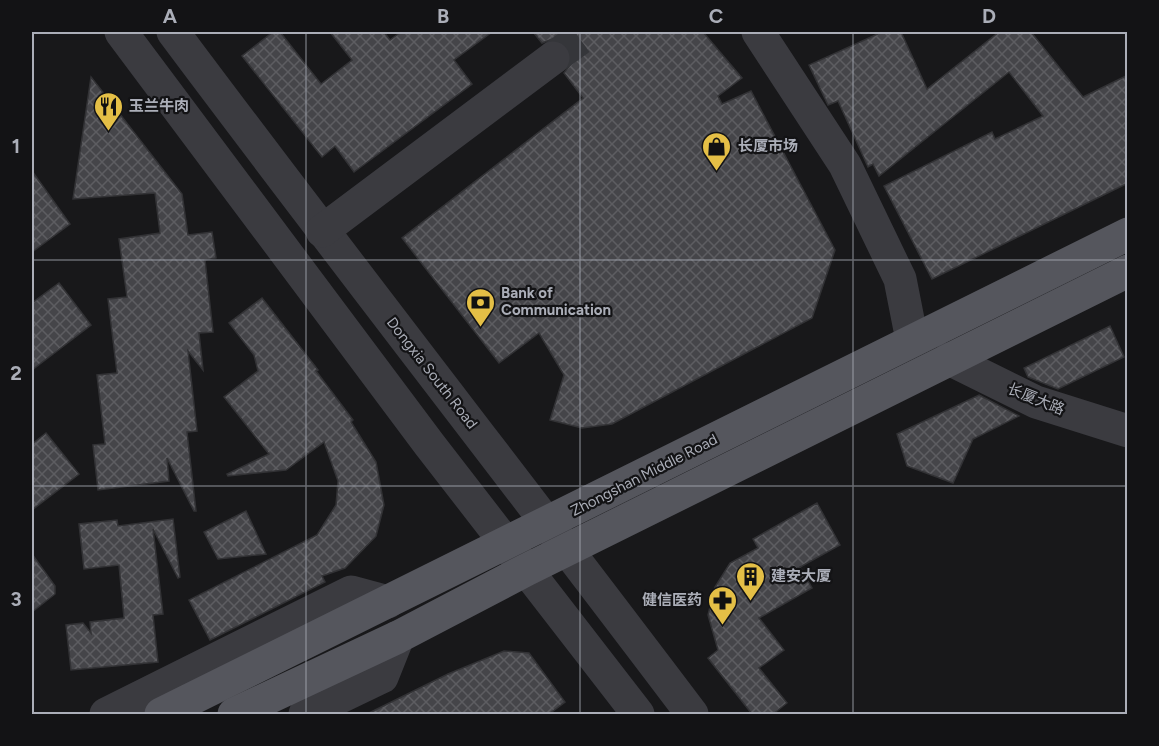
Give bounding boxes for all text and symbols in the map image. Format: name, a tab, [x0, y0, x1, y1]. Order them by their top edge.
text: A	[163, 4, 178, 28]
text: B	[437, 4, 449, 28]
text: C	[709, 4, 723, 28]
text: D	[982, 4, 996, 28]
restaurant icon: 玉兰牛肉	[92, 90, 124, 132]
place label: 玉兰牛肉	[129, 97, 189, 115]
shop icon: 长厦市场	[701, 130, 733, 172]
text: 1	[12, 134, 20, 158]
place label: 长厦市场	[738, 137, 798, 155]
place label: Bank of Communication	[501, 284, 611, 319]
bank icon: Bank of Communication	[464, 286, 496, 328]
street label: Dongxia South Road	[383, 314, 481, 432]
text: 2	[10, 361, 22, 385]
street label: 长厦大路	[1005, 379, 1067, 419]
street label: Zhongshan Middle Road	[568, 430, 720, 520]
building icon: 建安大厦	[734, 560, 766, 602]
place label: 建安大厦	[771, 567, 831, 585]
pharmacy icon: 健信医药	[707, 584, 739, 626]
text: 3	[10, 587, 22, 611]
place label: 健信医药	[642, 591, 702, 609]

